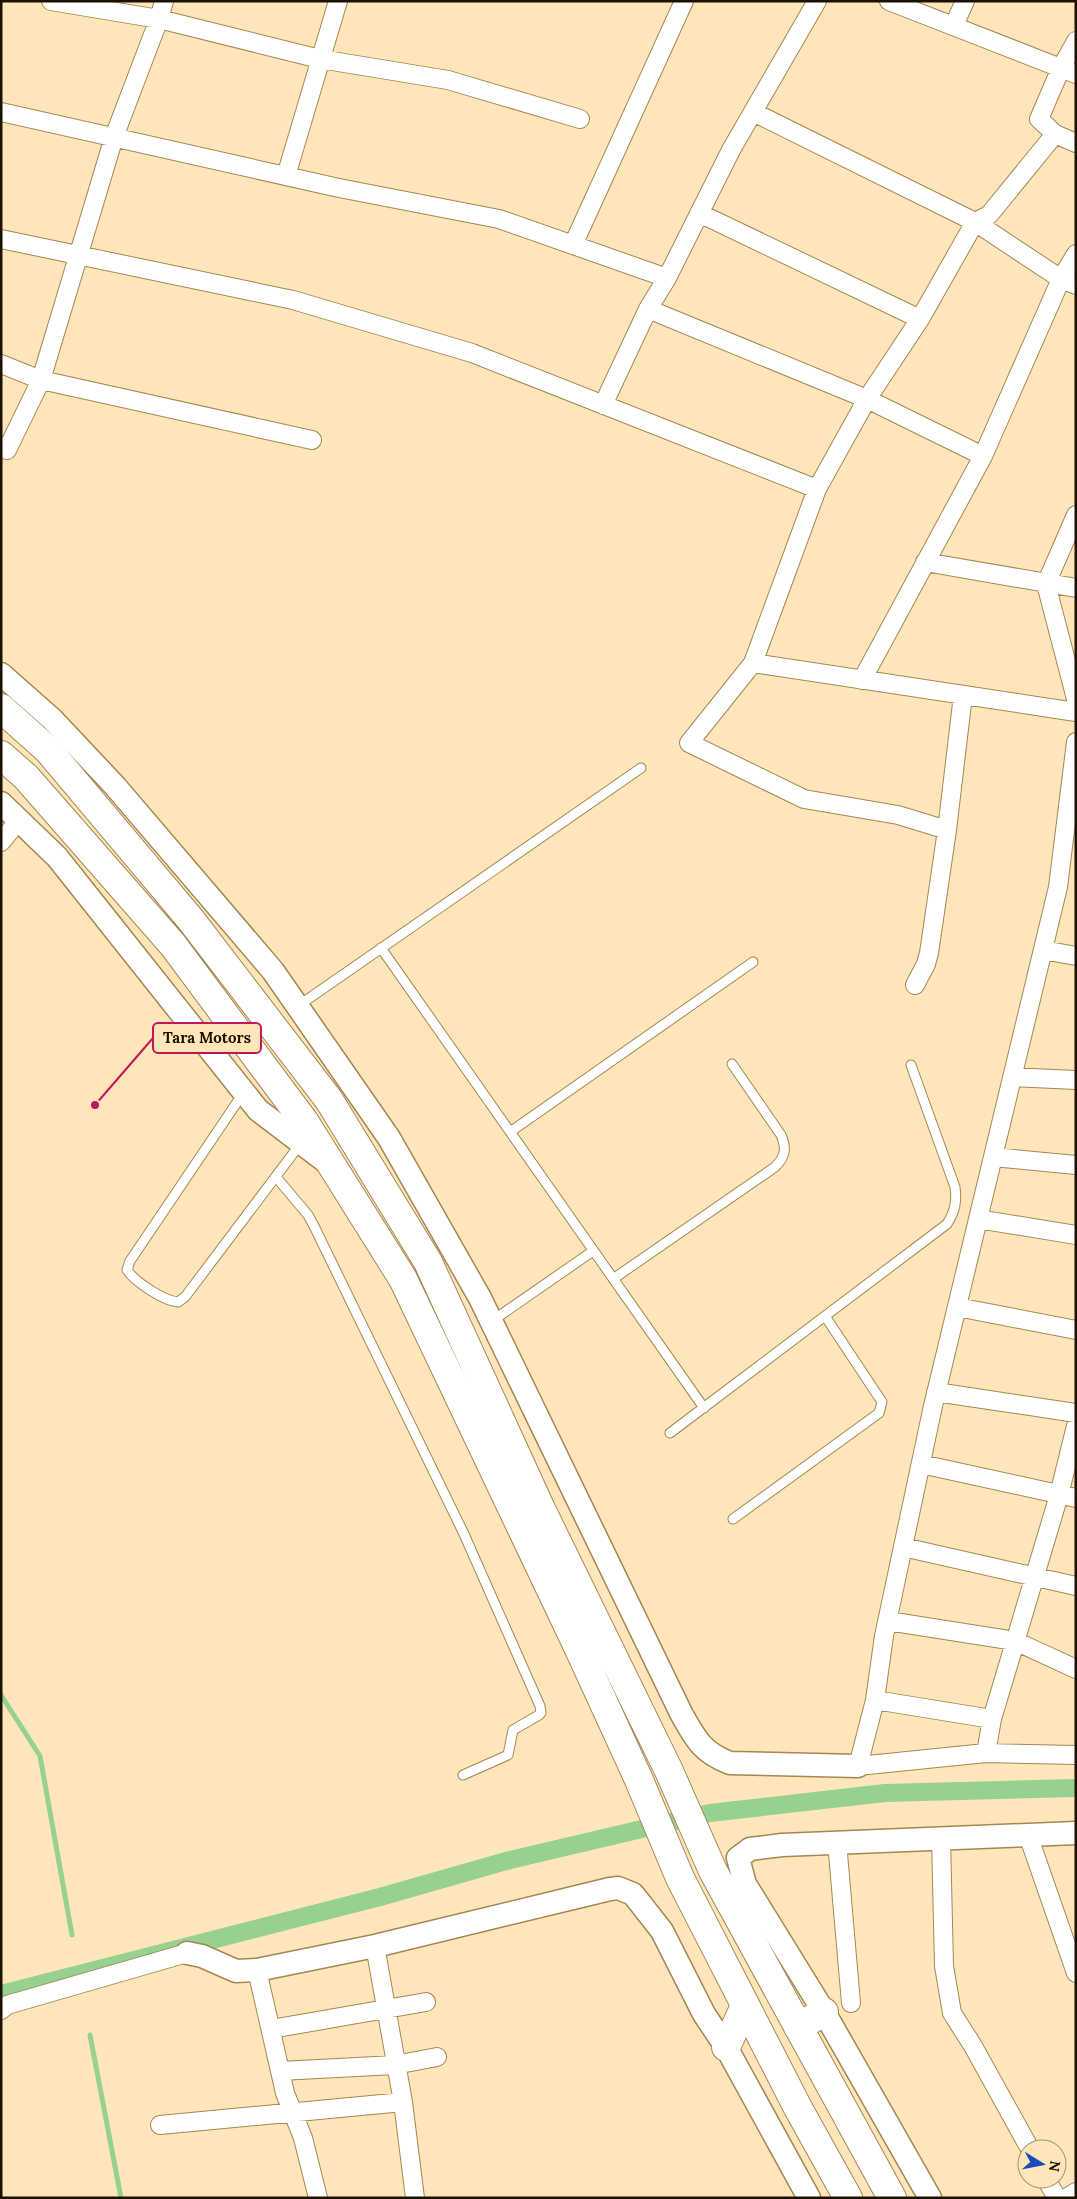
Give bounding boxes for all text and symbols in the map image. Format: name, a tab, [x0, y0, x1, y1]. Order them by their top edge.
callout: Tara Motors	[153, 1023, 261, 1053]
text: Tara Motors	[163, 1028, 251, 1047]
north arrow	[1017, 2139, 1067, 2189]
text: N	[1045, 2159, 1065, 2173]

